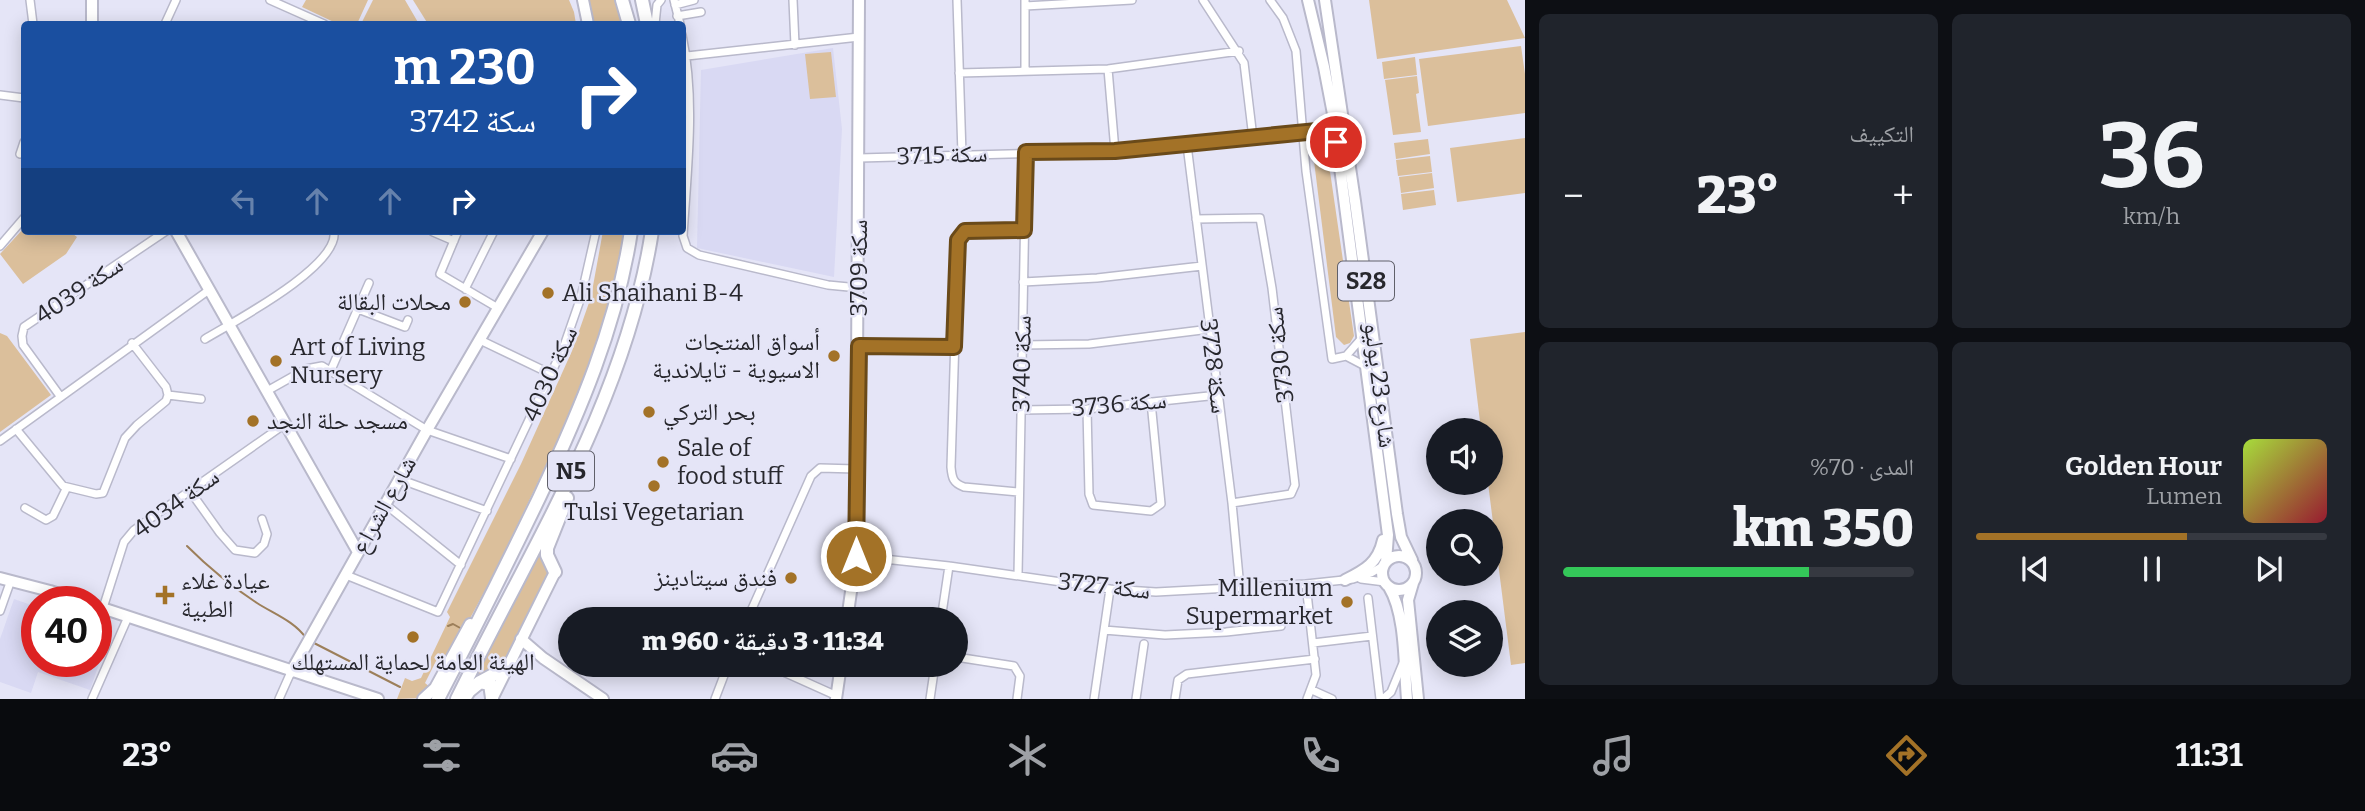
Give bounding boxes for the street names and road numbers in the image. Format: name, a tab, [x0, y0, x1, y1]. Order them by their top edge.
street label: سكة 3715	[896, 139, 988, 171]
street label: سكة 3709	[845, 219, 873, 317]
street label: سكة 4039	[30, 251, 128, 329]
road number: S28	[1338, 262, 1394, 300]
street label: سكة 3730	[1260, 305, 1300, 405]
street label: سكة 3740	[1007, 315, 1037, 413]
street label: سكة 3728	[1194, 317, 1234, 415]
street label: شارع 23 يوليو	[1357, 321, 1402, 450]
street label: سكة 4030	[517, 322, 583, 426]
street label: سكة 3736	[1070, 386, 1168, 422]
street label: شارع الشراع	[346, 451, 423, 559]
road number: N5	[548, 452, 594, 491]
street label: سكة 4034	[127, 462, 225, 544]
street label: سكة 3727	[1056, 567, 1152, 605]

